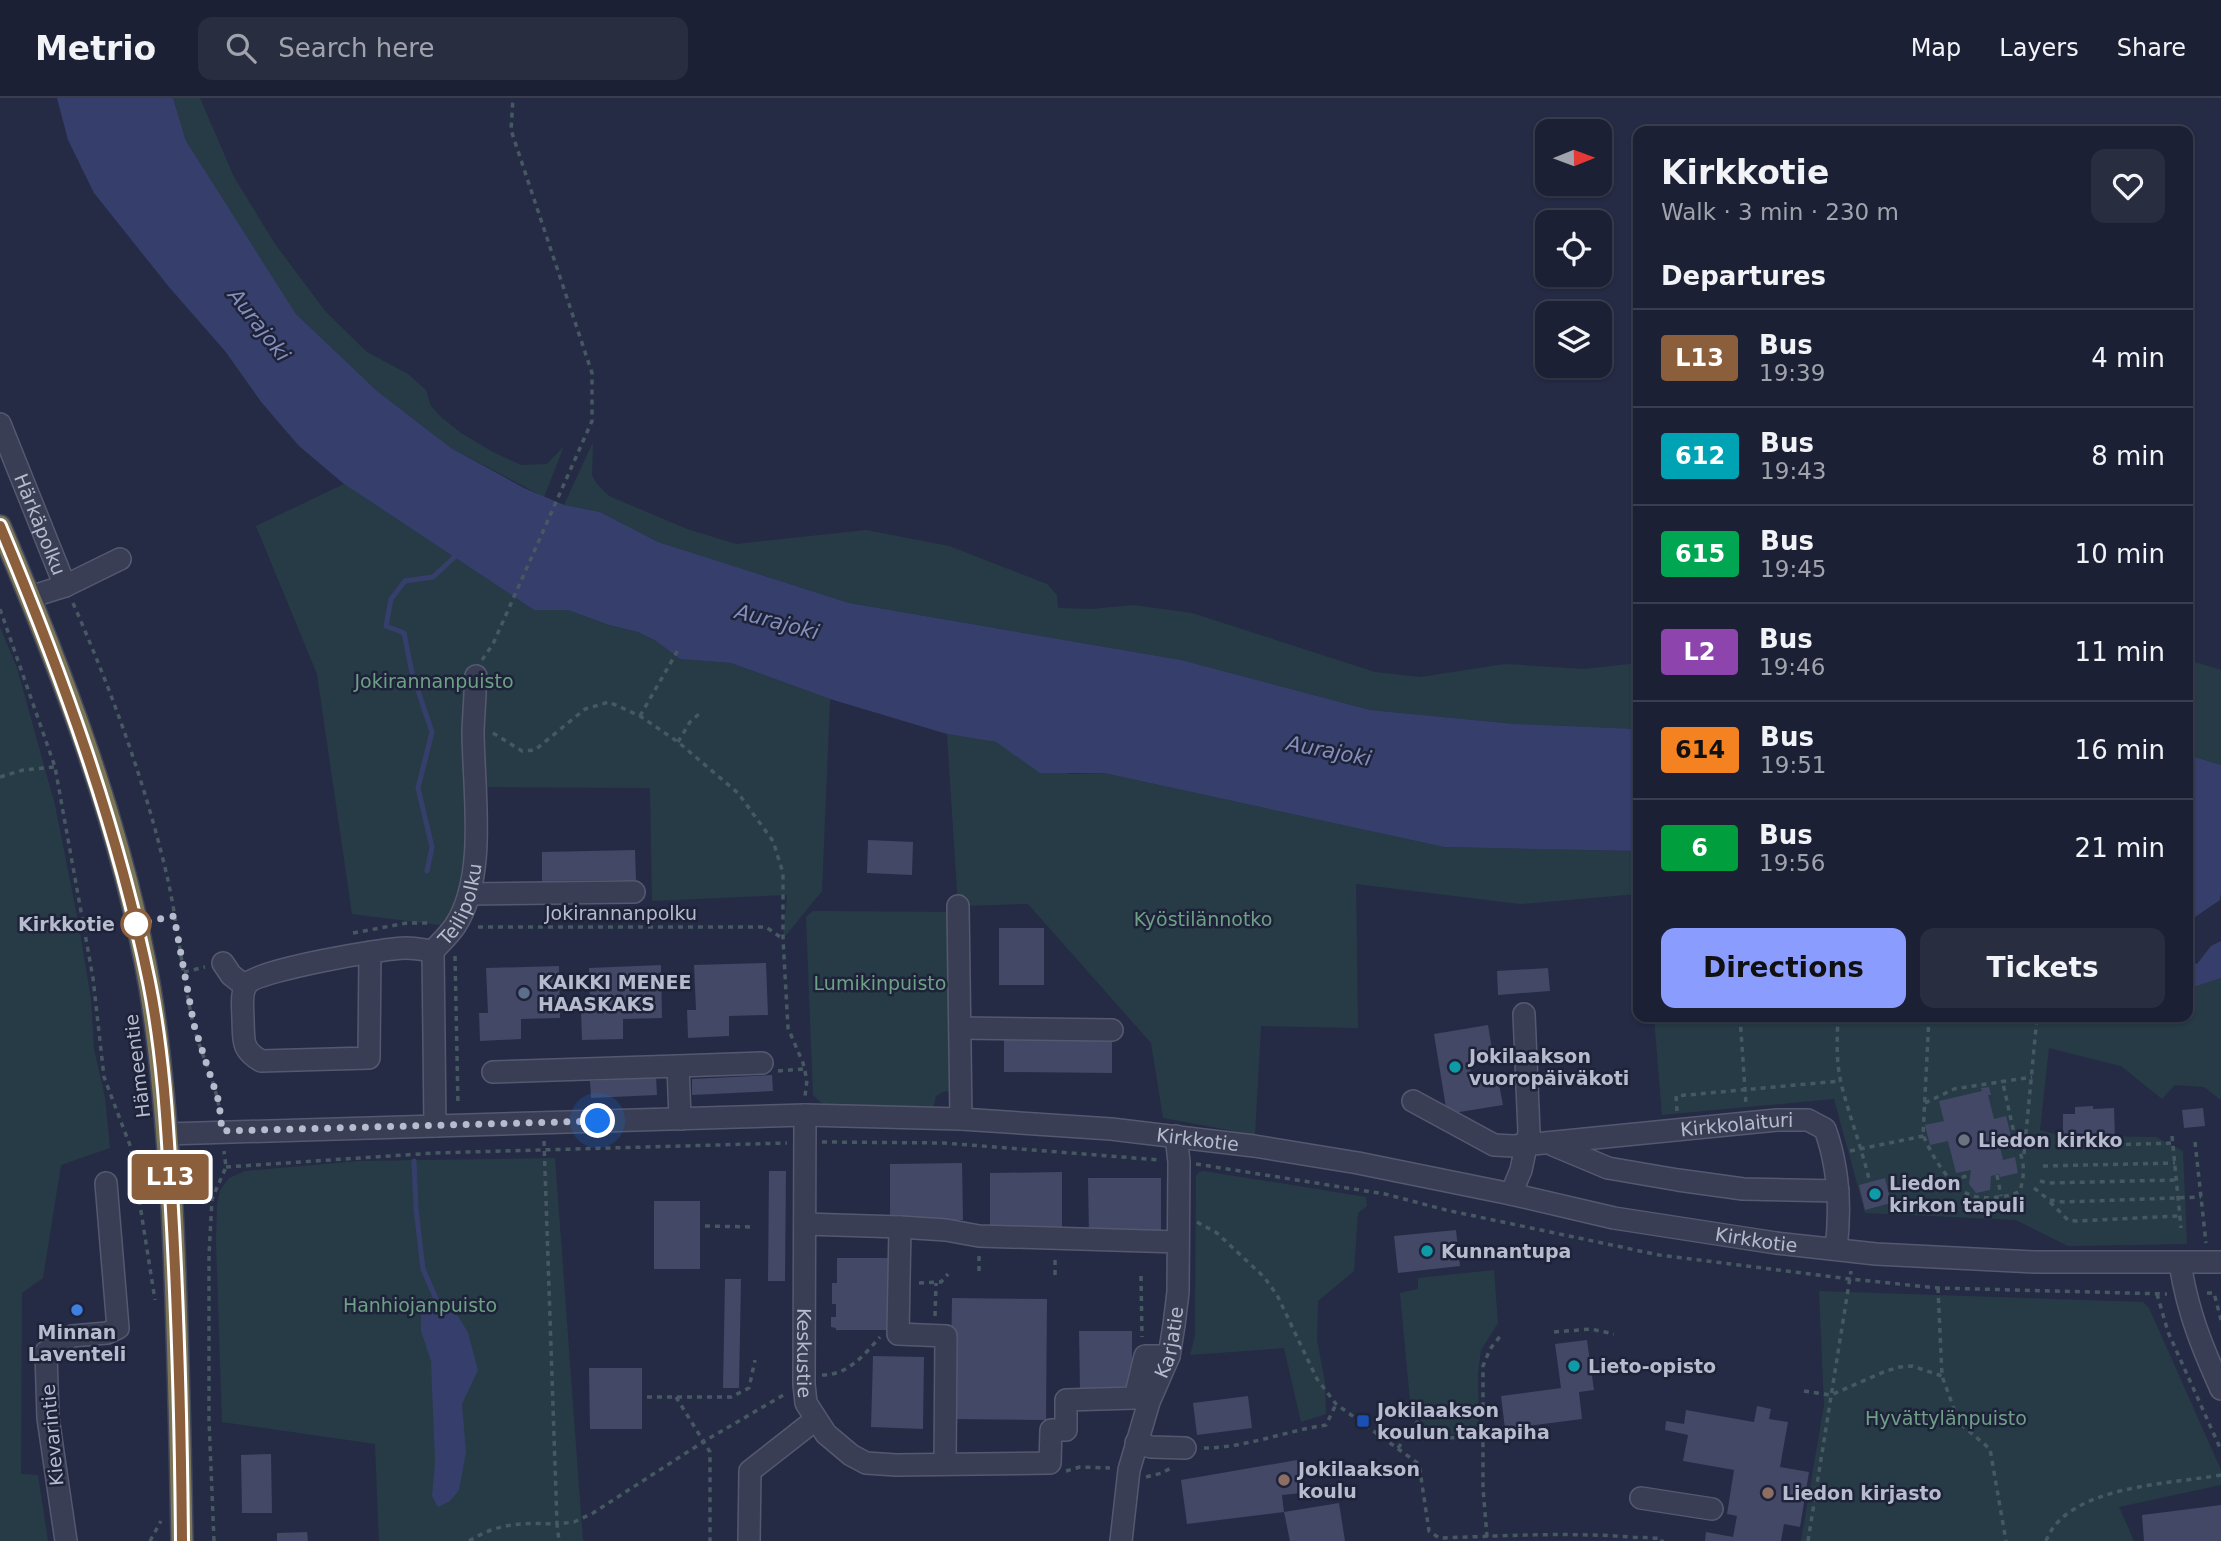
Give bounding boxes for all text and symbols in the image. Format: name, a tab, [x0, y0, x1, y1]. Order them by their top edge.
search box	[198, 17, 688, 80]
text: Metrio	[35, 29, 156, 68]
icon: search	[222, 29, 260, 67]
text: Search here	[278, 33, 434, 63]
text: Map	[1911, 34, 1961, 62]
text: Layers	[1999, 34, 2079, 62]
text: Share	[2117, 34, 2186, 62]
north arrow	[1535, 119, 1612, 196]
map controls	[1535, 119, 1612, 378]
button: heart	[2091, 149, 2165, 223]
text: Kirkkotie	[1661, 153, 1829, 192]
text: Walk · 3 min · 230 m	[1661, 199, 1899, 225]
button: locate	[1535, 210, 1612, 287]
text: Departures	[1661, 261, 1826, 291]
water label: Aurajoki	[222, 282, 295, 366]
button: layers	[1535, 301, 1612, 378]
text: Bus	[1759, 330, 1813, 360]
text: 4 min	[2091, 343, 2165, 373]
text: L13	[1675, 344, 1724, 372]
text: 19:39	[1759, 360, 1825, 386]
text: Bus	[1760, 428, 1814, 458]
text: 8 min	[2091, 441, 2165, 471]
text: 612	[1675, 442, 1725, 470]
text: 19:43	[1760, 458, 1826, 484]
street label: Härkäpolku	[10, 470, 70, 578]
text: Bus	[1760, 526, 1814, 556]
text: 10 min	[2075, 539, 2165, 569]
text: 615	[1675, 540, 1725, 568]
text: 19:45	[1760, 556, 1826, 582]
water label: Aurajoki	[730, 599, 822, 645]
text: Bus	[1759, 624, 1813, 654]
text: 11 min	[2075, 637, 2165, 667]
text: L2	[1684, 638, 1716, 666]
text: 19:46	[1759, 654, 1825, 680]
park label: Jokirannanpuisto	[353, 670, 514, 692]
text: Bus	[1760, 722, 1814, 752]
water label: Aurajoki	[1283, 731, 1374, 771]
text: 16 min	[2075, 735, 2165, 765]
text: 614	[1675, 736, 1725, 764]
text: 19:51	[1760, 752, 1826, 778]
text: Bus	[1759, 820, 1813, 850]
text: 21 min	[2075, 833, 2165, 863]
text: 6	[1691, 834, 1708, 862]
text: 19:56	[1759, 850, 1825, 876]
street label: Teilipolku	[433, 862, 486, 950]
street label: Jokirannanpolku	[544, 902, 697, 924]
park label: Kyöstilännotko	[1134, 908, 1272, 930]
marker: Kirkkotie	[121, 909, 151, 939]
place label: Kirkkotie	[18, 913, 115, 935]
button: Directions	[1661, 928, 1906, 1008]
button: Tickets	[1920, 928, 2165, 1008]
place label: KAIKKI MENEE HAASKAKS	[538, 971, 691, 1015]
park label: Lumikinpuisto	[814, 972, 946, 994]
marker: KAIKKI MENEE HAASKAKS	[516, 985, 532, 1001]
street label: Hämeentie	[120, 1013, 154, 1119]
place label: Jokilaakson vuoropäiväkoti	[1467, 1045, 1629, 1089]
marker: Jokilaakson vuoropäiväkoti	[1447, 1059, 1463, 1075]
your location	[580, 1103, 615, 1138]
street label: Kirkkolaituri	[1679, 1109, 1793, 1141]
street label: Kirkkotie	[1155, 1123, 1240, 1155]
place label: Liedon kirkko	[1978, 1129, 2123, 1151]
marker: Liedon kirkko	[1956, 1132, 1972, 1148]
line badge: L13	[130, 1154, 210, 1200]
text: L13	[146, 1163, 194, 1191]
place label: Liedon kirkon tapuli	[1889, 1172, 2025, 1216]
marker: Liedon kirkon tapuli	[1867, 1186, 1883, 1202]
street label: Kirkkotie	[1714, 1223, 1799, 1256]
place label: Kunnantupa	[1441, 1240, 1571, 1262]
marker: Kunnantupa	[1419, 1243, 1435, 1259]
park label: Hanhiojanpuisto	[343, 1294, 497, 1316]
marker: Minnan Laventeli	[69, 1302, 85, 1318]
street label: Karjatie	[1150, 1305, 1187, 1381]
street label: Keskustie	[793, 1308, 816, 1399]
place label: Minnan Laventeli	[28, 1321, 126, 1365]
place label: Lieto-opisto	[1588, 1355, 1716, 1377]
marker: Lieto-opisto	[1566, 1358, 1582, 1374]
street label: Kievarintie	[37, 1383, 67, 1487]
place label: Jokilaakson koulun takapiha	[1375, 1399, 1550, 1443]
park label: Hyvättylänpuisto	[1865, 1407, 2027, 1429]
marker: Jokilaakson koulun takapiha	[1355, 1413, 1371, 1429]
place label: Jokilaakson koulu	[1296, 1458, 1420, 1502]
marker: Jokilaakson koulu	[1276, 1472, 1292, 1488]
place label: Liedon kirjasto	[1782, 1482, 1942, 1504]
marker: Liedon kirjasto	[1760, 1485, 1776, 1501]

